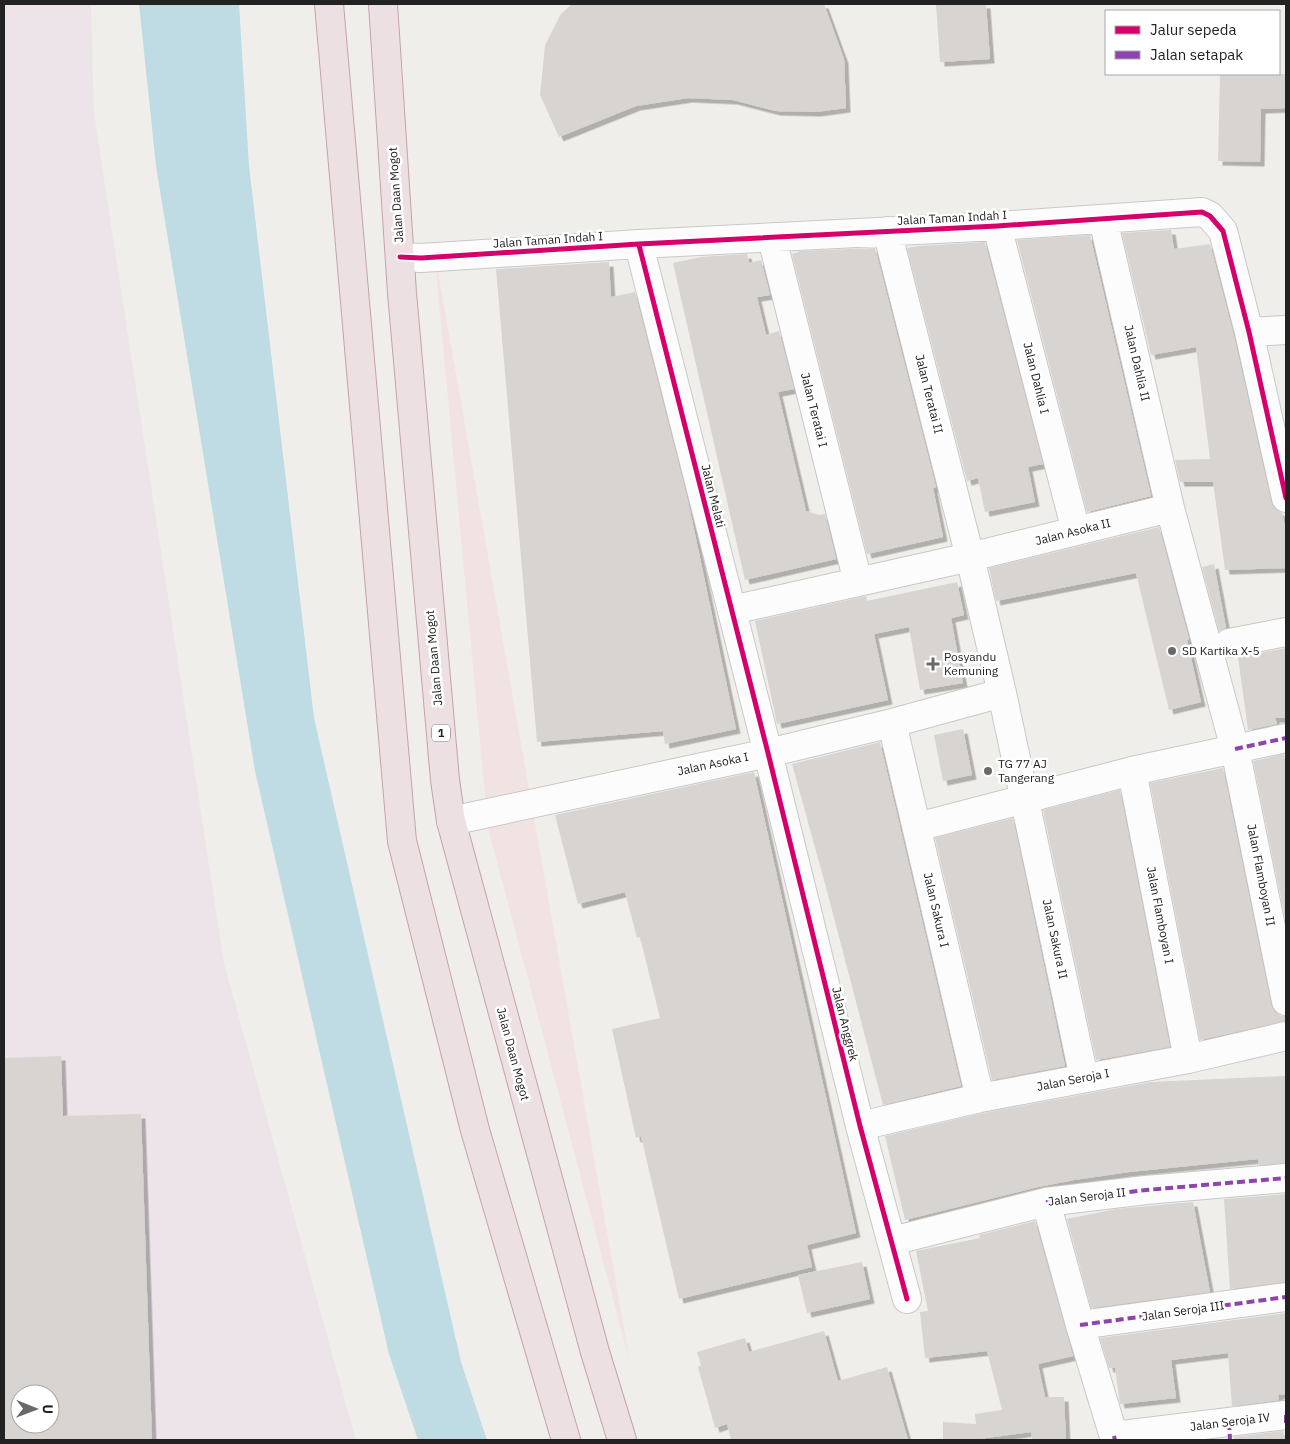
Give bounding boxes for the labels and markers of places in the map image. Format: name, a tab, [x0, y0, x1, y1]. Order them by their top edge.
place label: SD Kartika X-5	[1182, 643, 1260, 658]
marker: SD Kartika X-5	[1166, 645, 1178, 657]
place label: Posyandu Kemuning	[944, 649, 999, 678]
marker: Posyandu Kemuning	[926, 657, 940, 671]
place label: TG 77 AJ Tangerang	[998, 756, 1055, 785]
marker: TG 77 AJ Tangerang	[982, 765, 994, 777]

